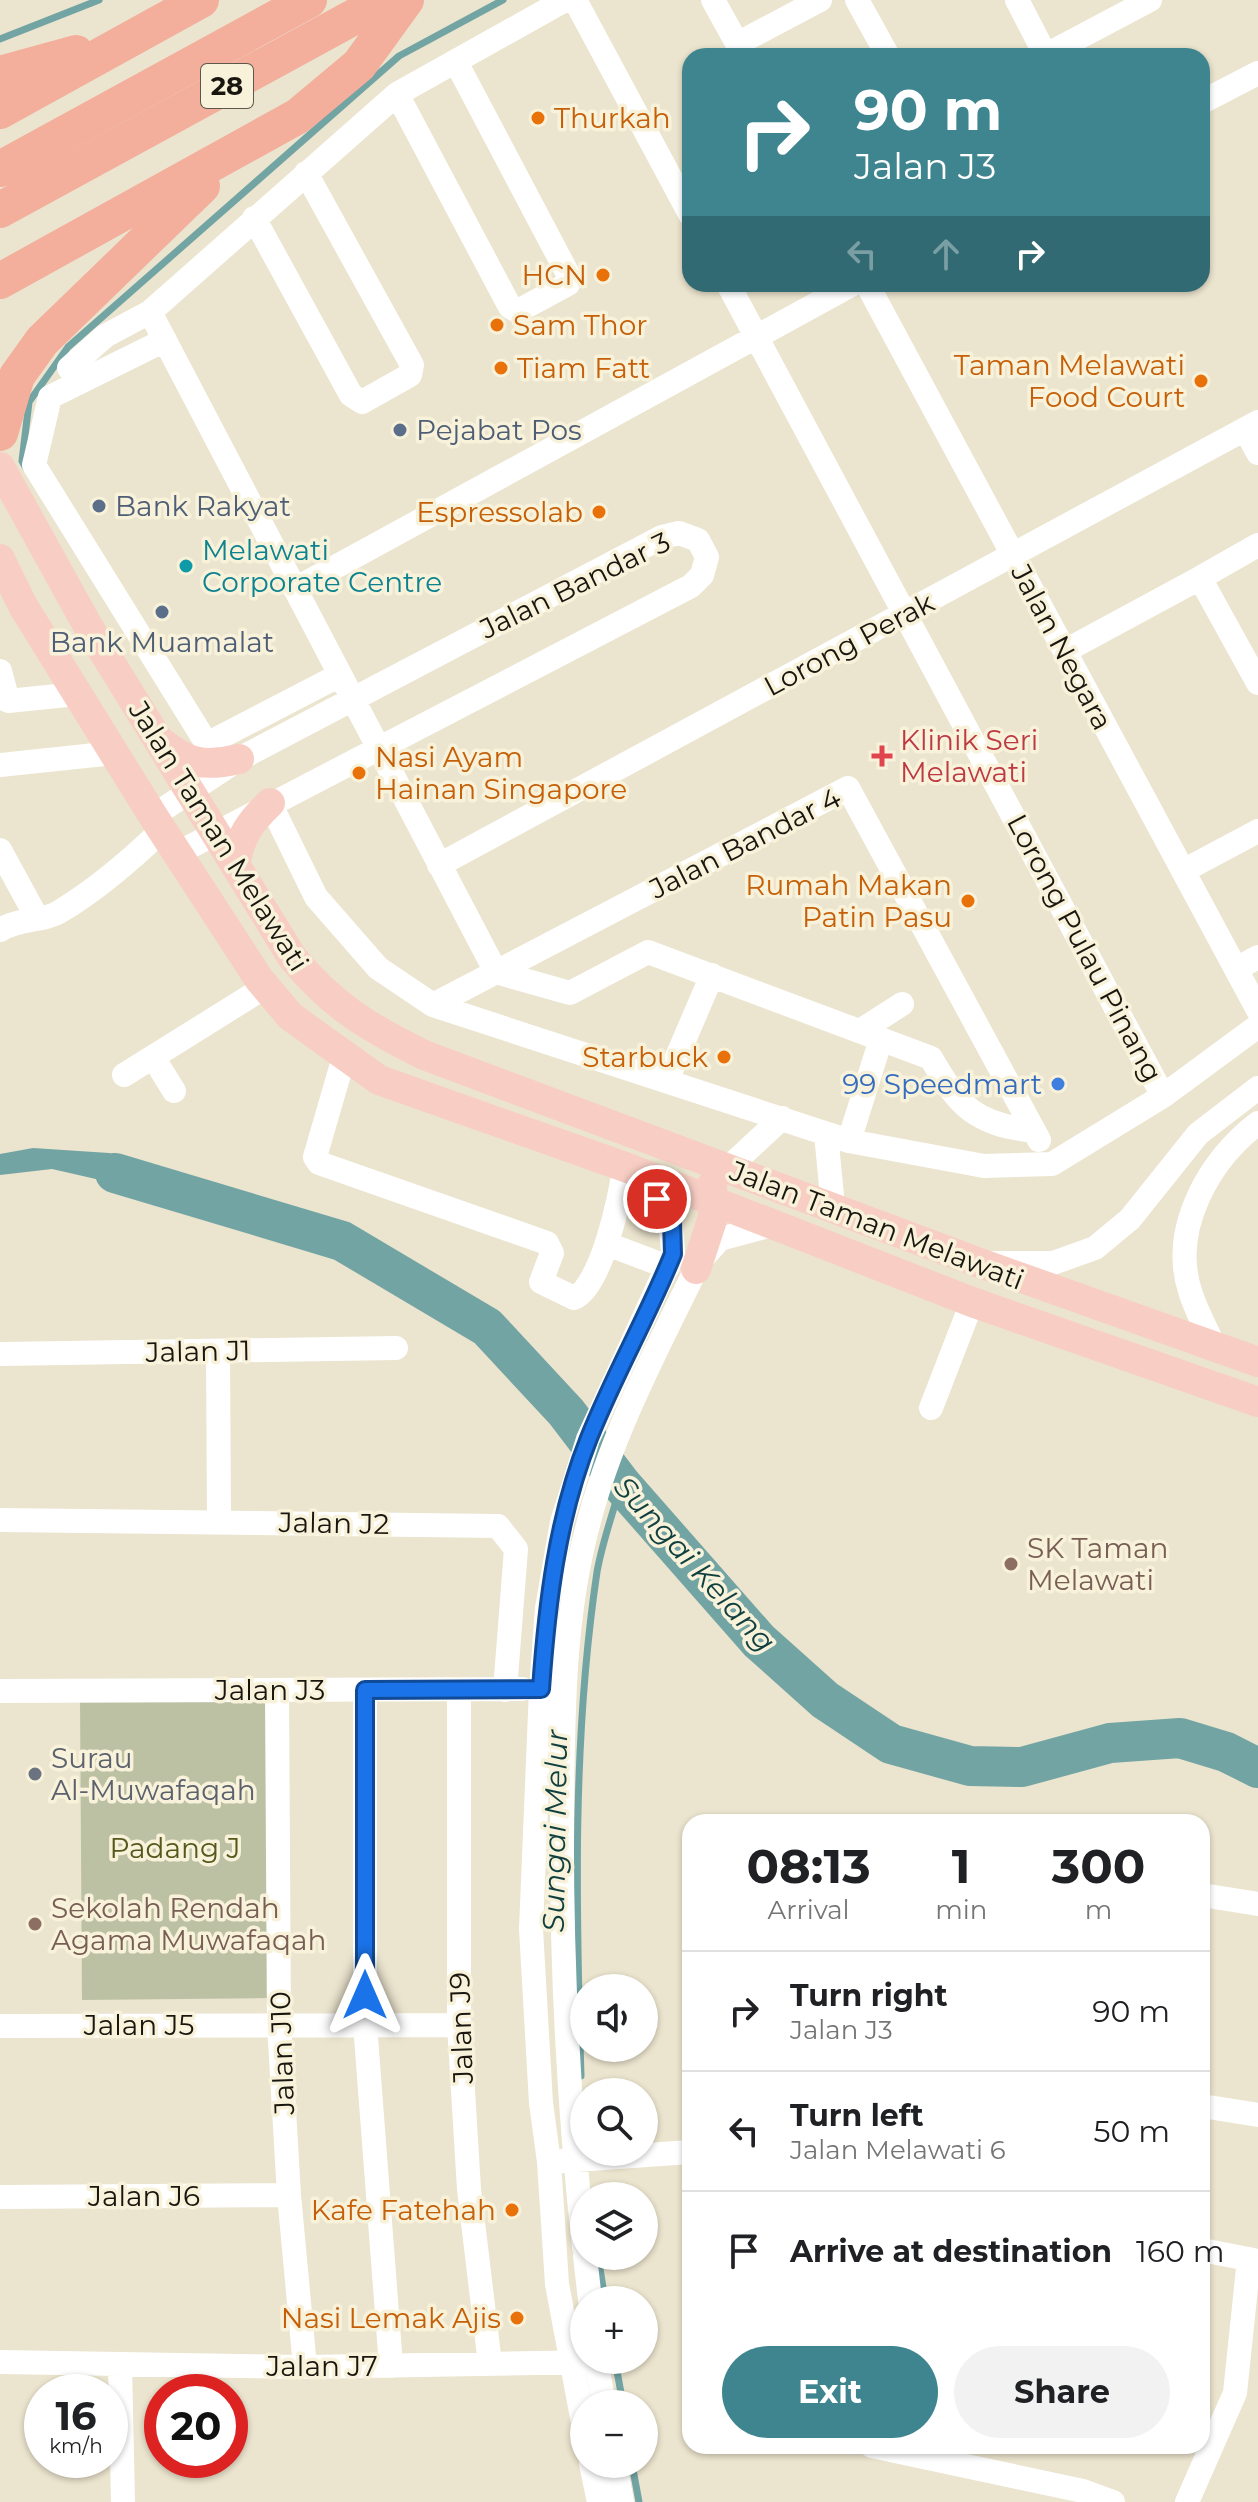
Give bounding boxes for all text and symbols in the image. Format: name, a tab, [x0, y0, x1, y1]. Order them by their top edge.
road number: 28	[201, 64, 253, 108]
text: 90 m	[854, 76, 1002, 144]
icon: right	[722, 80, 826, 184]
place label: Thurkah	[554, 101, 671, 135]
marker: Thurkah	[529, 109, 547, 127]
text: Jalan J3	[854, 144, 996, 188]
icon: left	[840, 232, 884, 276]
icon: ahead	[924, 232, 968, 276]
icon: right	[1008, 232, 1052, 276]
place label: HCN	[522, 258, 587, 292]
marker: HCN	[594, 266, 612, 284]
place label: Sam Thor	[513, 308, 648, 342]
marker: Sam Thor	[488, 316, 506, 334]
place label: Taman Melawati Food Court	[954, 348, 1185, 414]
place label: Tiam Fatt	[517, 351, 650, 385]
marker: Tiam Fatt	[492, 359, 510, 377]
marker: Taman Melawati Food Court	[1192, 372, 1210, 390]
place label: Pejabat Pos	[416, 413, 582, 447]
marker: Pejabat Pos	[391, 421, 409, 439]
place label: Bank Rakyat	[115, 489, 291, 523]
place label: Espressolab	[416, 495, 583, 529]
marker: Bank Rakyat	[90, 497, 108, 515]
marker: Espressolab	[590, 503, 608, 521]
street label: Jalan Bandar 3	[473, 524, 676, 646]
place label: Melawati Corporate Centre	[202, 533, 442, 599]
marker: Melawati Corporate Centre	[177, 557, 195, 575]
street label: Jalan Negara	[1004, 557, 1120, 736]
street label: Lorong Perak	[758, 585, 940, 703]
marker: Bank Muamalat	[153, 603, 171, 621]
place label: Bank Muamalat	[50, 625, 274, 659]
street label: Jalan Taman Melawati	[121, 694, 316, 977]
place label: Klinik Seri Melawati	[900, 723, 1038, 789]
place label: Nasi Ayam Hainan Singapore	[375, 740, 627, 806]
marker: Klinik Seri Melawati	[871, 745, 893, 767]
marker: Nasi Ayam Hainan Singapore	[350, 764, 368, 782]
street label: Jalan Bandar 4	[643, 780, 847, 906]
street label: Lorong Pulau Pinang	[1000, 808, 1170, 1088]
place label: Rumah Makan Patin Pasu	[745, 868, 952, 934]
marker: Rumah Makan Patin Pasu	[959, 892, 977, 910]
place label: Starbuck	[582, 1040, 708, 1074]
marker: Starbuck	[715, 1048, 733, 1066]
place label: 99 Speedmart	[842, 1067, 1042, 1101]
marker: 99 Speedmart	[1049, 1075, 1067, 1093]
street label: Jalan Taman Melawati	[724, 1153, 1029, 1297]
pin	[623, 1165, 691, 1233]
icon: arrive	[635, 1177, 679, 1221]
street label: Jalan J1	[144, 1333, 251, 1369]
water label: Sungai Kelang	[606, 1469, 784, 1659]
street label: Jalan J2	[277, 1505, 390, 1541]
place label: SK Taman Melawati	[1027, 1531, 1168, 1597]
marker: SK Taman Melawati	[1002, 1555, 1020, 1573]
street label: Jalan J3	[214, 1673, 325, 1707]
water label: Sungai Melur	[535, 1728, 575, 1933]
place label: Surau Al-Muwafaqah	[51, 1741, 256, 1807]
marker: Surau Al-Muwafaqah	[26, 1765, 44, 1783]
park label: Padang J	[109, 1831, 241, 1865]
text: 08:13	[747, 1837, 871, 1895]
text: 1	[952, 1837, 971, 1895]
text: 300	[1052, 1837, 1145, 1895]
place label: Sekolah Rendah Agama Muwafaqah	[51, 1891, 327, 1957]
text: Arrival	[768, 1894, 850, 1926]
text: min	[935, 1894, 987, 1926]
text: m	[1085, 1894, 1112, 1926]
marker: Sekolah Rendah Agama Muwafaqah	[26, 1915, 44, 1933]
position arrow	[323, 1953, 407, 2037]
street label: Jalan J9	[442, 1971, 480, 2086]
map controls	[570, 1974, 658, 2478]
button: sound	[570, 1974, 658, 2062]
text: Turn right	[790, 1977, 947, 2014]
icon: right	[722, 1989, 766, 2033]
street label: Jalan J10	[263, 1991, 301, 2116]
text: 90 m	[1092, 1993, 1170, 2030]
street label: Jalan J5	[83, 2008, 194, 2042]
text: Jalan J3	[790, 2014, 893, 2046]
button: search	[570, 2078, 658, 2166]
text: Turn left	[790, 2097, 923, 2134]
icon: left	[722, 2109, 766, 2153]
text: 50 m	[1093, 2113, 1170, 2150]
text: Jalan Melawati 6	[790, 2134, 1006, 2166]
street label: Jalan J6	[87, 2179, 200, 2213]
button: layers	[570, 2182, 658, 2270]
place label: Kafe Fatehah	[311, 2193, 496, 2227]
marker: Kafe Fatehah	[503, 2201, 521, 2219]
icon: arrive	[722, 2229, 766, 2273]
text: Arrive at destination	[790, 2233, 1112, 2270]
text: 160 m	[1136, 2233, 1225, 2270]
button: +	[570, 2286, 658, 2374]
place label: Nasi Lemak Ajis	[281, 2301, 501, 2335]
marker: Nasi Lemak Ajis	[508, 2309, 526, 2327]
button: Exit	[722, 2346, 938, 2438]
button: Share	[954, 2346, 1170, 2438]
street label: Jalan J7	[265, 2349, 378, 2383]
speed limit sign: 20	[144, 2374, 248, 2478]
button: −	[570, 2390, 658, 2478]
text: 16	[55, 2391, 97, 2440]
text: km/h	[49, 2434, 103, 2458]

